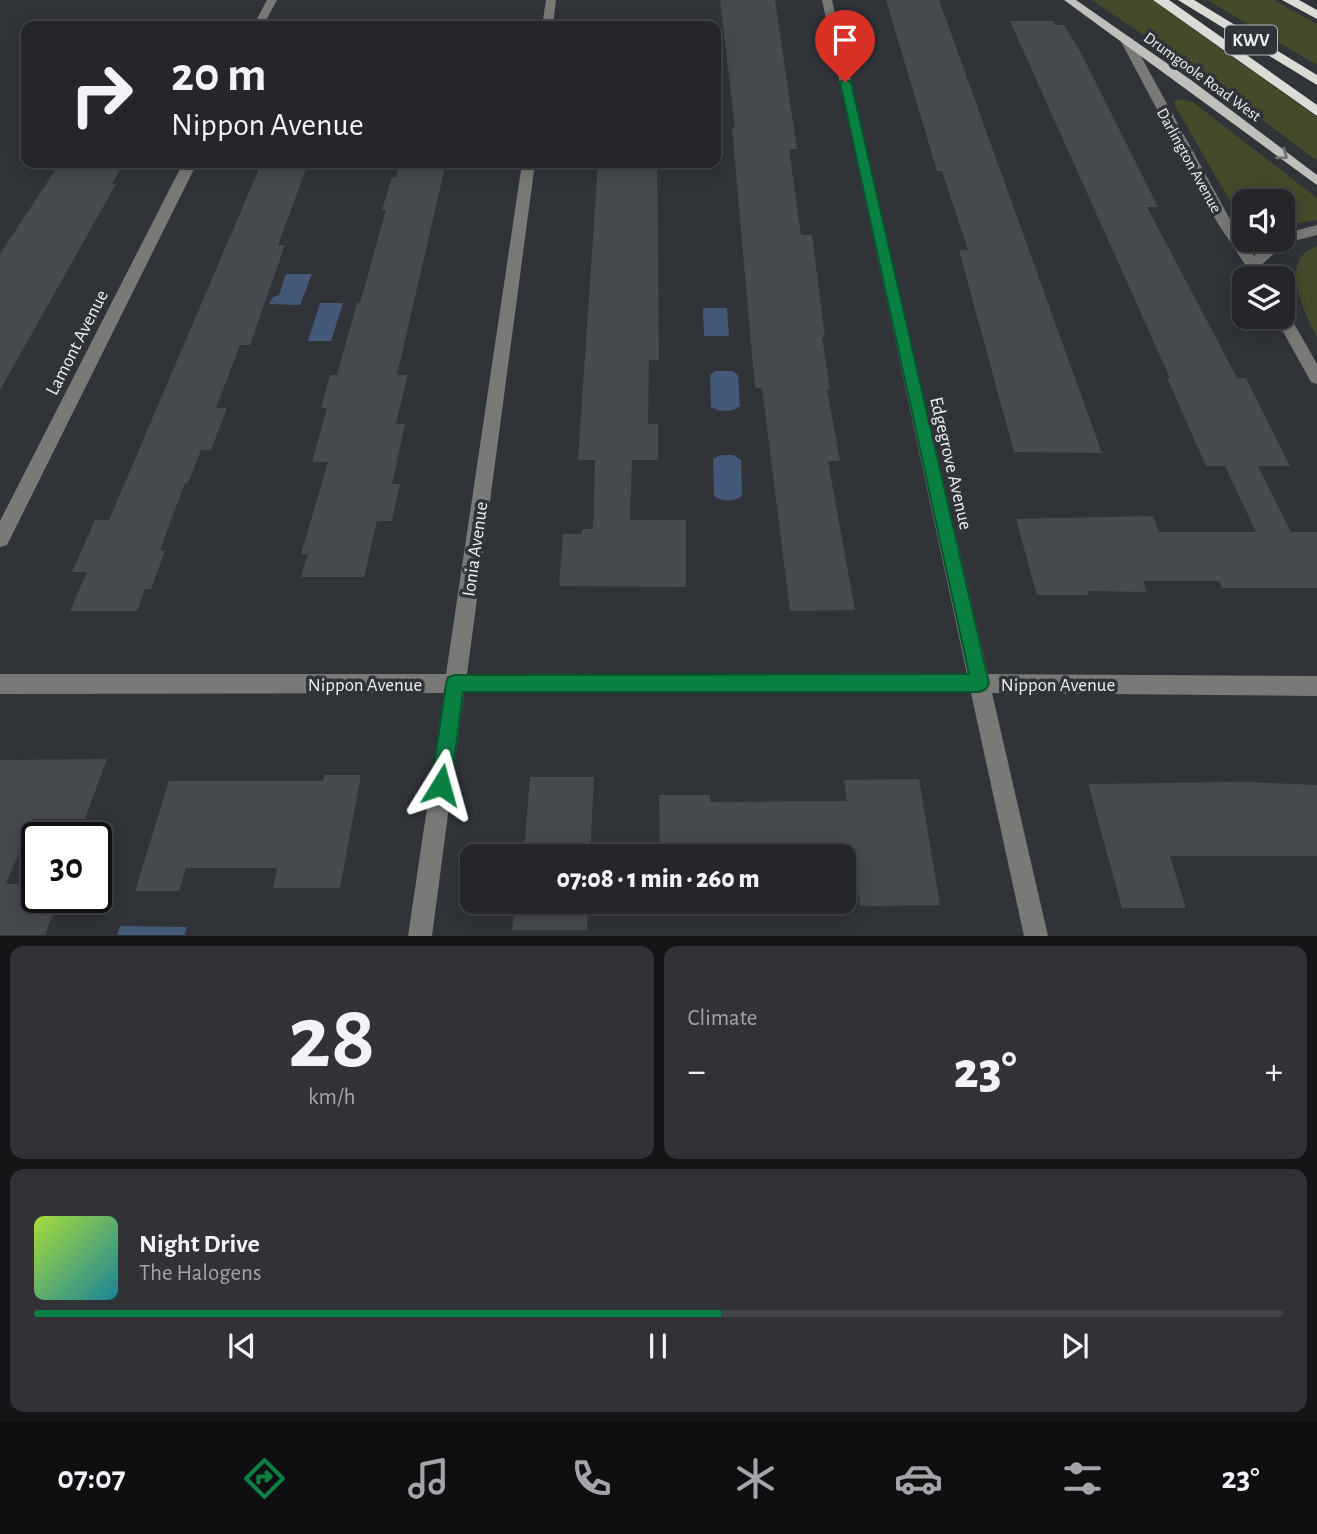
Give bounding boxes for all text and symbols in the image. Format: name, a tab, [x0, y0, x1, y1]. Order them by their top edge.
pin	[815, 10, 875, 82]
icon: arrive	[826, 21, 864, 59]
road number: KWV	[1225, 26, 1277, 55]
street label: Drumgoole Road West	[1141, 29, 1264, 124]
icon: right	[56, 49, 147, 140]
text: 20 m	[171, 51, 267, 100]
street label: Darlington Avenue	[1154, 106, 1224, 215]
text: Nippon Avenue	[171, 109, 364, 141]
one-way arrow	[1275, 146, 1288, 159]
map controls	[1232, 189, 1295, 329]
button: sound	[1232, 189, 1295, 252]
button: layers	[1232, 266, 1295, 329]
street label: Lamont Avenue	[43, 287, 112, 398]
street label: Edgegrove Avenue	[926, 395, 975, 532]
street label: Ionia Avenue	[459, 501, 492, 598]
street label: Nippon Avenue	[308, 676, 422, 695]
street label: Nippon Avenue	[1001, 676, 1115, 695]
position arrow	[404, 748, 478, 822]
speed limit sign: 30	[21, 822, 112, 913]
text: 07:08 · 1 min · 260 m	[556, 866, 760, 892]
text: 28	[288, 993, 376, 1084]
text: Climate	[688, 1007, 757, 1030]
text: 23°	[954, 1045, 1017, 1097]
text: −	[688, 1053, 706, 1091]
text: +	[1265, 1053, 1283, 1091]
text: km/h	[308, 1086, 355, 1109]
text: Night Drive	[139, 1231, 260, 1257]
text: The Halogens	[139, 1262, 261, 1285]
icon: previous	[223, 1327, 261, 1365]
icon: pause	[639, 1327, 677, 1365]
icon: next	[1056, 1327, 1094, 1365]
icon: directions	[240, 1454, 289, 1503]
icon: music	[404, 1454, 453, 1503]
icon: phone	[567, 1454, 616, 1503]
icon: climate	[731, 1454, 780, 1503]
icon: car	[894, 1454, 943, 1503]
icon: filters	[1058, 1454, 1107, 1503]
text: 07:07	[57, 1462, 126, 1494]
text: 23°	[1221, 1462, 1260, 1494]

